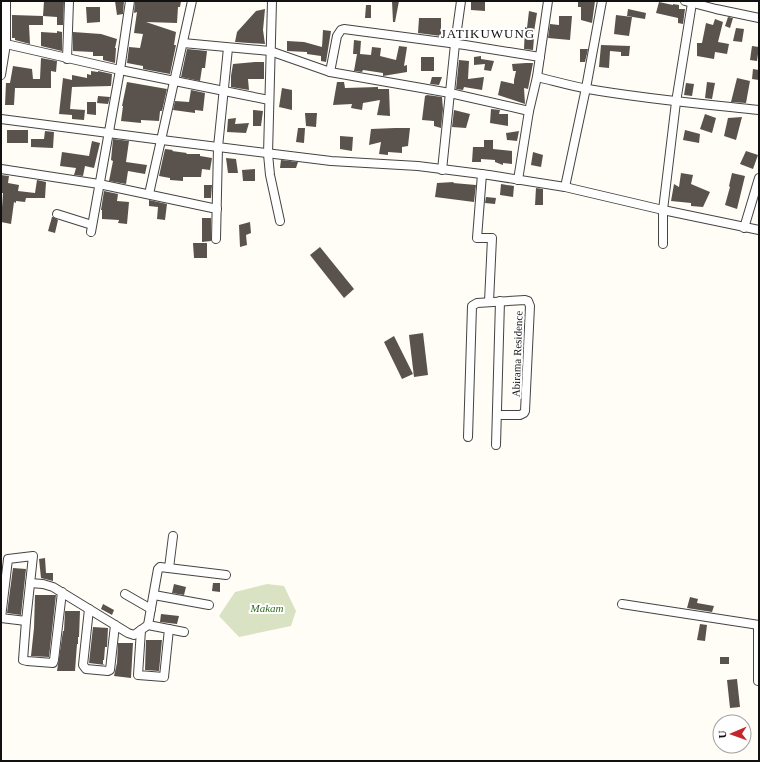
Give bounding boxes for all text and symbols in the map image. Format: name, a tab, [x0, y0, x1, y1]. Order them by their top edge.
district label: JATIKUWUNG	[441, 26, 535, 41]
street label: Abirama Residence	[509, 310, 525, 397]
park label: Makam	[250, 602, 284, 614]
north arrow	[712, 714, 752, 754]
text: U	[716, 730, 728, 739]

